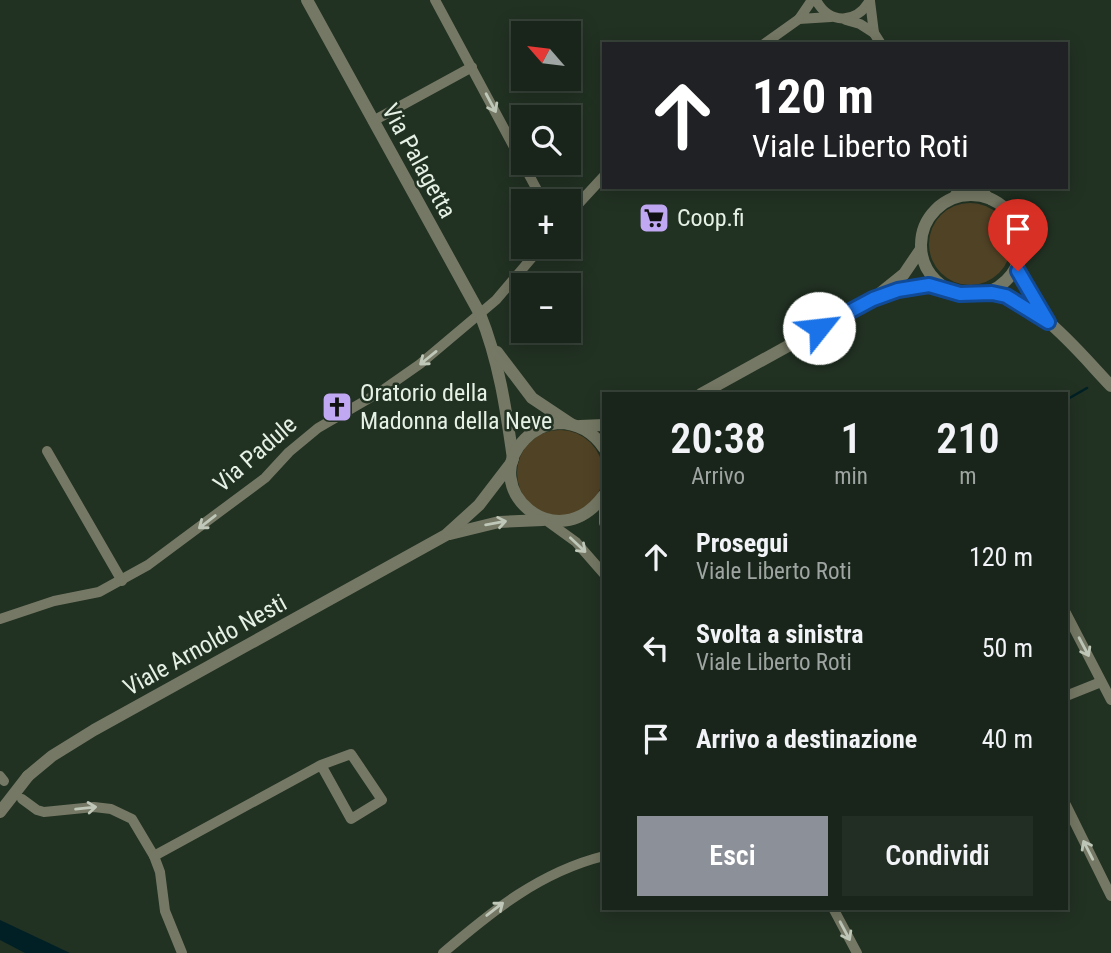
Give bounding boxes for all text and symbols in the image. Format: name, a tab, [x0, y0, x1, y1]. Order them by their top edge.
north arrow	[511, 21, 581, 91]
map controls	[511, 21, 581, 343]
text: 120 m	[752, 68, 874, 125]
icon: ahead	[637, 70, 728, 161]
one-way arrow	[485, 92, 498, 113]
street label: Via Palagetta	[376, 99, 462, 223]
button: search	[511, 105, 581, 175]
text: Viale Liberto Roti	[752, 127, 969, 165]
button: +	[511, 189, 581, 259]
pin	[988, 199, 1048, 271]
supermarket icon: Coop.fi	[637, 201, 671, 235]
place label: Coop.fi	[677, 204, 745, 232]
icon: arrive	[999, 210, 1037, 248]
button: −	[511, 273, 581, 343]
position arrow	[782, 291, 856, 365]
one-way arrow	[419, 350, 437, 366]
place label: Oratorio della Madonna della Neve	[360, 379, 552, 435]
church icon: Oratorio della Madonna della Neve	[320, 390, 354, 424]
street label: Via Padule	[208, 410, 302, 498]
text: 20:38	[670, 414, 766, 463]
text: 1	[841, 414, 862, 463]
text: 210	[936, 414, 1000, 463]
text: Arrivo	[691, 463, 745, 490]
text: min	[834, 463, 868, 490]
text: m	[959, 463, 977, 490]
one-way arrow	[198, 515, 217, 530]
one-way arrow	[484, 516, 507, 530]
text: Prosegui	[696, 528, 789, 558]
one-way arrow	[568, 536, 586, 553]
icon: ahead	[637, 538, 675, 576]
text: 120 m	[969, 542, 1033, 572]
text: Viale Liberto Roti	[696, 558, 852, 585]
street label: Viale Arnoldo Nesti	[119, 589, 291, 701]
text: Svolta a sinistra	[696, 619, 863, 649]
icon: left	[637, 629, 675, 667]
text: 50 m	[982, 633, 1033, 663]
one-way arrow	[1077, 636, 1091, 657]
text: Viale Liberto Roti	[696, 649, 852, 676]
icon: arrive	[637, 720, 675, 758]
text: Arrivo a destinazione	[696, 724, 917, 754]
text: 40 m	[982, 724, 1033, 754]
one-way arrow	[75, 802, 97, 815]
button: Esci	[637, 816, 828, 896]
button: Condividi	[842, 816, 1033, 896]
one-way arrow	[1081, 841, 1095, 861]
one-way arrow	[486, 902, 504, 917]
one-way arrow	[838, 920, 852, 940]

